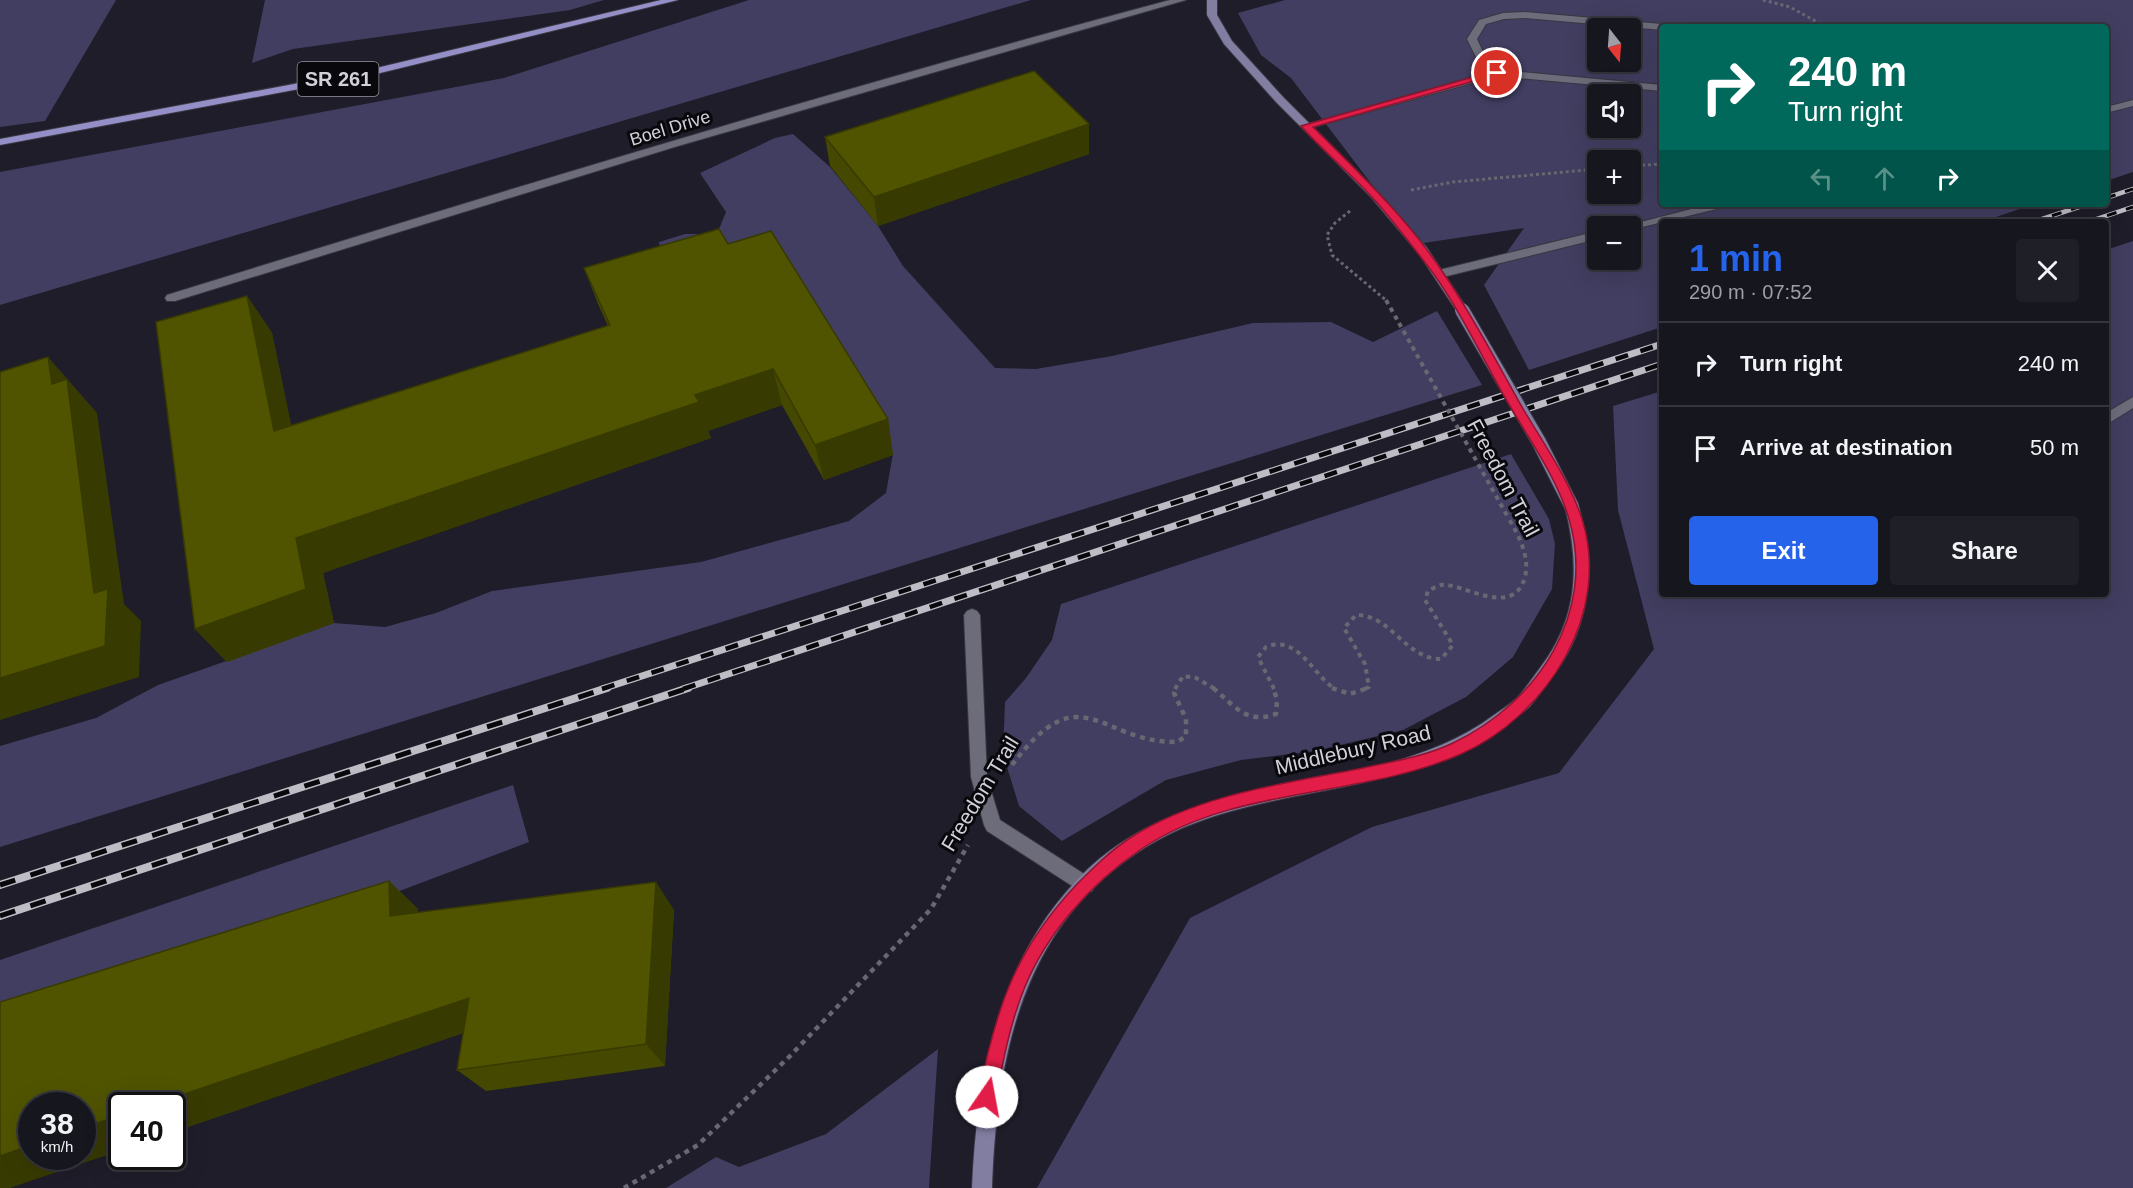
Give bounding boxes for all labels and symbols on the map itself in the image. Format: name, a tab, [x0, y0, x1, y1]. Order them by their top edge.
north arrow	[1587, 18, 1641, 72]
pin	[1471, 47, 1522, 98]
road number: SR 261	[298, 62, 378, 96]
street label: Boel Drive	[627, 106, 713, 150]
street label: Freedom Trail	[1463, 415, 1544, 540]
street label: Middlebury Road	[1273, 720, 1433, 779]
street label: Freedom Trail	[936, 732, 1023, 855]
position arrow	[955, 1065, 1019, 1129]
speed limit sign: 40	[108, 1092, 186, 1170]

